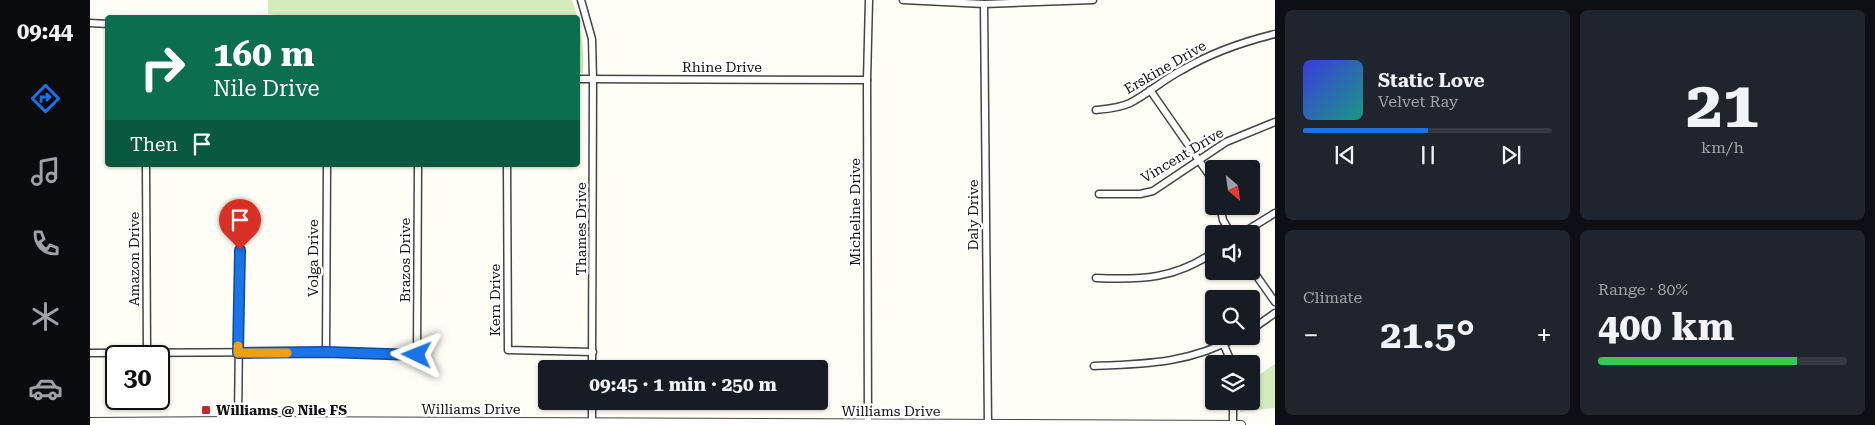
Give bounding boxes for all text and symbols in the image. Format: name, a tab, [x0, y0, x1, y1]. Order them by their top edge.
text: 09:44	[17, 19, 73, 44]
text: 160 m	[213, 34, 314, 75]
icon: right	[130, 35, 195, 100]
street label: Erskine Drive	[1121, 37, 1209, 97]
street label: Rhine Drive	[682, 59, 762, 75]
text: 21	[1686, 67, 1759, 143]
text: Static Love	[1378, 69, 1485, 92]
text: Nile Drive	[213, 76, 320, 101]
icon: directions	[28, 81, 63, 116]
text: Velvet Ray	[1378, 92, 1458, 111]
street label: Vincent Drive	[1138, 124, 1226, 186]
icon: arrive	[188, 130, 216, 158]
text: Then	[130, 133, 178, 156]
text: km/h	[1701, 138, 1744, 157]
icon: previous	[1331, 141, 1359, 169]
icon: pause	[1414, 141, 1442, 169]
icon: next	[1497, 141, 1525, 169]
icon: music	[28, 154, 63, 189]
street label: Micheline Drive	[847, 158, 863, 266]
north arrow	[1205, 160, 1260, 215]
map controls	[1205, 160, 1260, 410]
street label: Daly Drive	[965, 179, 981, 251]
street label: Thames Drive	[573, 182, 589, 276]
pin	[219, 199, 261, 250]
icon: arrive	[226, 206, 254, 234]
street label: Amazon Drive	[126, 211, 142, 306]
street label: Brazos Drive	[397, 217, 413, 302]
street label: Volga Drive	[305, 219, 321, 297]
button: sound	[1205, 225, 1260, 280]
icon: phone	[28, 226, 63, 261]
street label: Kern Drive	[487, 263, 503, 336]
text: Range · 80%	[1598, 280, 1688, 299]
text: Climate	[1303, 288, 1362, 307]
button: search	[1205, 290, 1260, 345]
icon: climate	[28, 299, 63, 334]
text: 400 km	[1598, 305, 1734, 349]
text: 21.5°	[1380, 313, 1475, 357]
text: −	[1303, 319, 1319, 352]
text: +	[1536, 319, 1552, 352]
position arrow	[390, 328, 442, 380]
speed limit sign: 30	[105, 345, 170, 410]
button: layers	[1205, 355, 1260, 410]
icon: car	[28, 371, 63, 406]
text: 09:45 · 1 min · 250 m	[589, 373, 777, 396]
street label: Williams Drive	[422, 401, 521, 417]
place label: Williams @ Nile FS	[216, 402, 347, 418]
street label: Williams Drive	[842, 403, 941, 419]
marker: Williams @ Nile FS	[200, 404, 212, 416]

